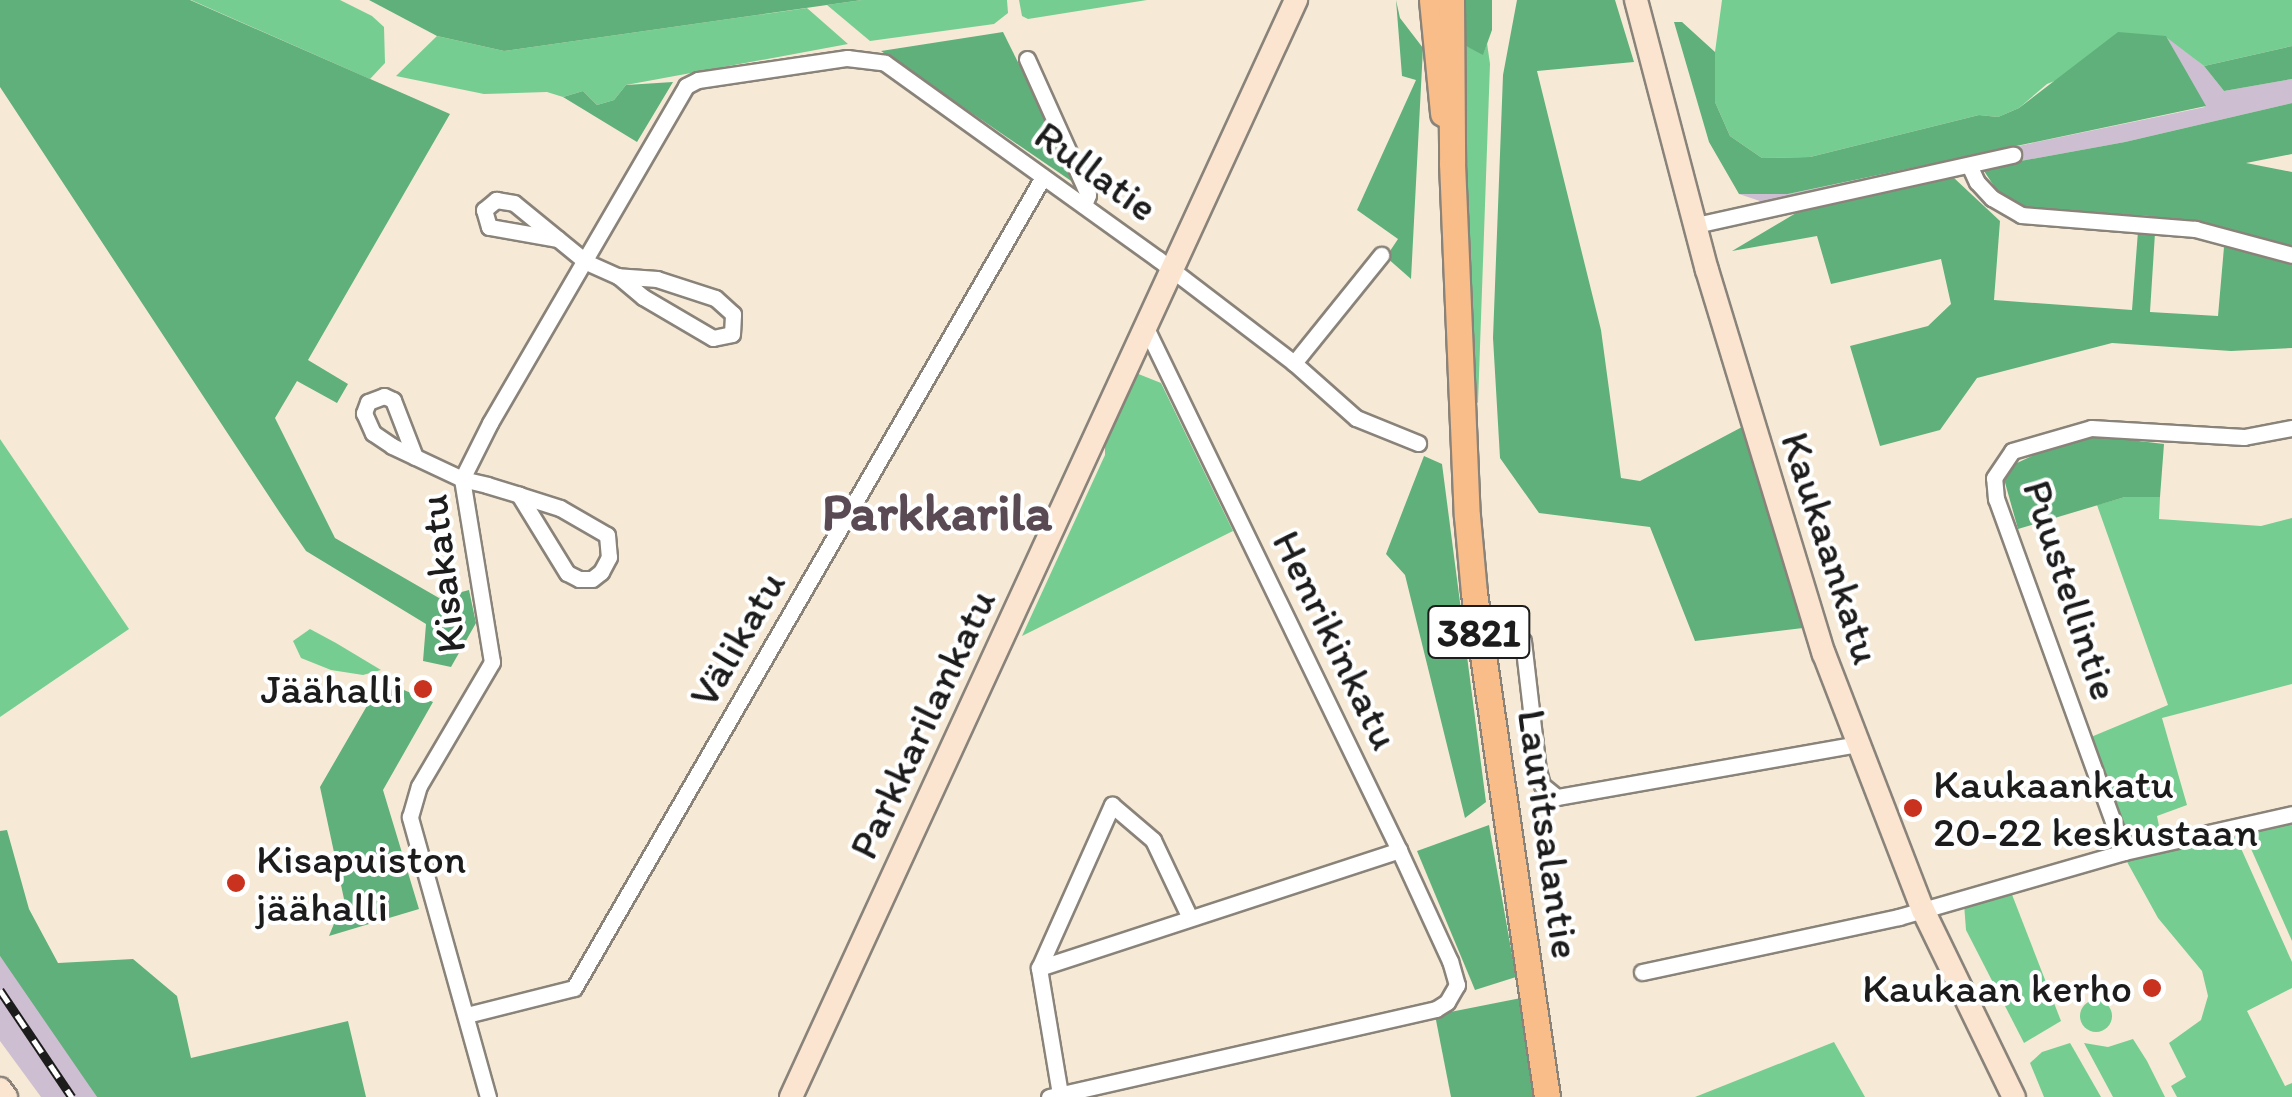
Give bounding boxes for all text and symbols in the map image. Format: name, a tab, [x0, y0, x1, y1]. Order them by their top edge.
street label: Rullatie	[1025, 110, 1167, 232]
street label: Kaukaankatu	[1770, 426, 1892, 670]
street label: Puustellintie	[2012, 474, 2130, 706]
district label: Parkkarila	[822, 482, 1052, 544]
street label: Kisakatu	[407, 492, 477, 656]
street label: Henrikinkatu	[1261, 522, 1411, 758]
street label: Välikatu	[678, 562, 796, 716]
street label: Parkkarilankatu	[838, 581, 1006, 867]
road number: 3821	[1426, 597, 1532, 667]
place label: Jäähalli	[261, 664, 403, 714]
marker: Jäähalli	[412, 678, 434, 700]
street label: Lauritsalantie	[1507, 706, 1591, 962]
place label: Kaukaankatu 20-22 keskustaan	[1933, 759, 2258, 858]
marker: Kaukaankatu 20-22 keskustaan	[1902, 797, 1924, 819]
place label: Kisapuiston jäähalli	[256, 834, 466, 932]
marker: Kisapuiston jäähalli	[225, 872, 247, 894]
place label: Kaukaan kerho	[1862, 963, 2132, 1013]
marker: Kaukaan kerho	[2141, 977, 2163, 999]

